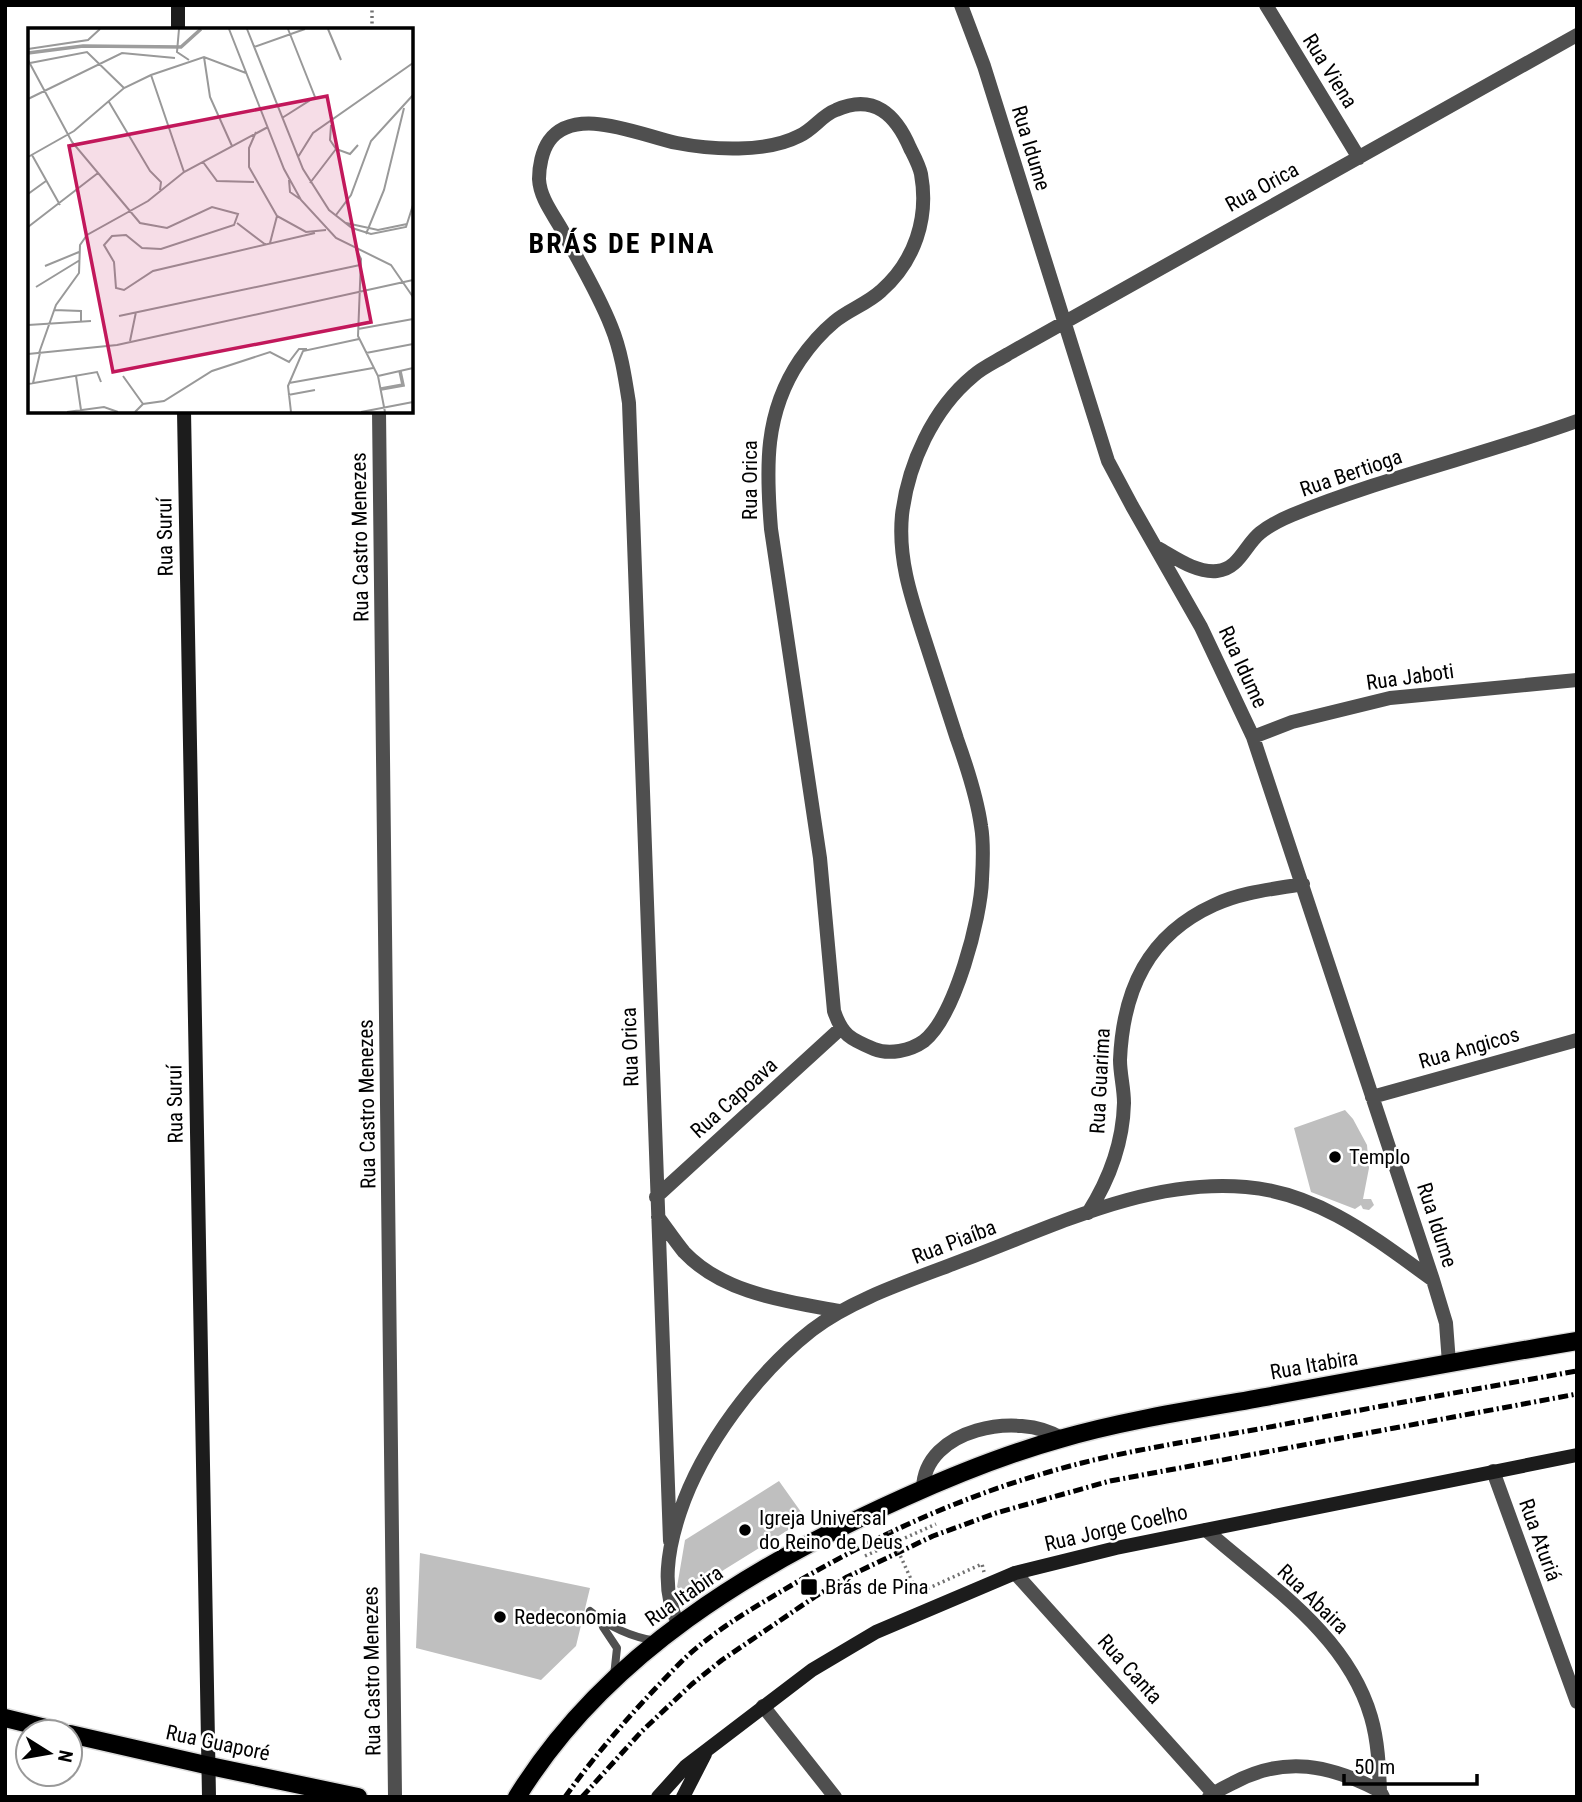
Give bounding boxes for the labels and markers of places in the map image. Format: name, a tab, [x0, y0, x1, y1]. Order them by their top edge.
place label: Templo	[1349, 1145, 1410, 1169]
marker: Templo	[1327, 1149, 1343, 1165]
place label: Igreja Universal do Reino de Deus	[759, 1506, 903, 1554]
marker: Igreja Universal do Reino de Deus	[737, 1522, 753, 1538]
place label: Brás de Pina	[825, 1575, 929, 1599]
marker: Brás de Pina	[799, 1577, 819, 1597]
place label: Redeconomia	[514, 1605, 627, 1629]
marker: Redeconomia	[492, 1609, 508, 1625]

